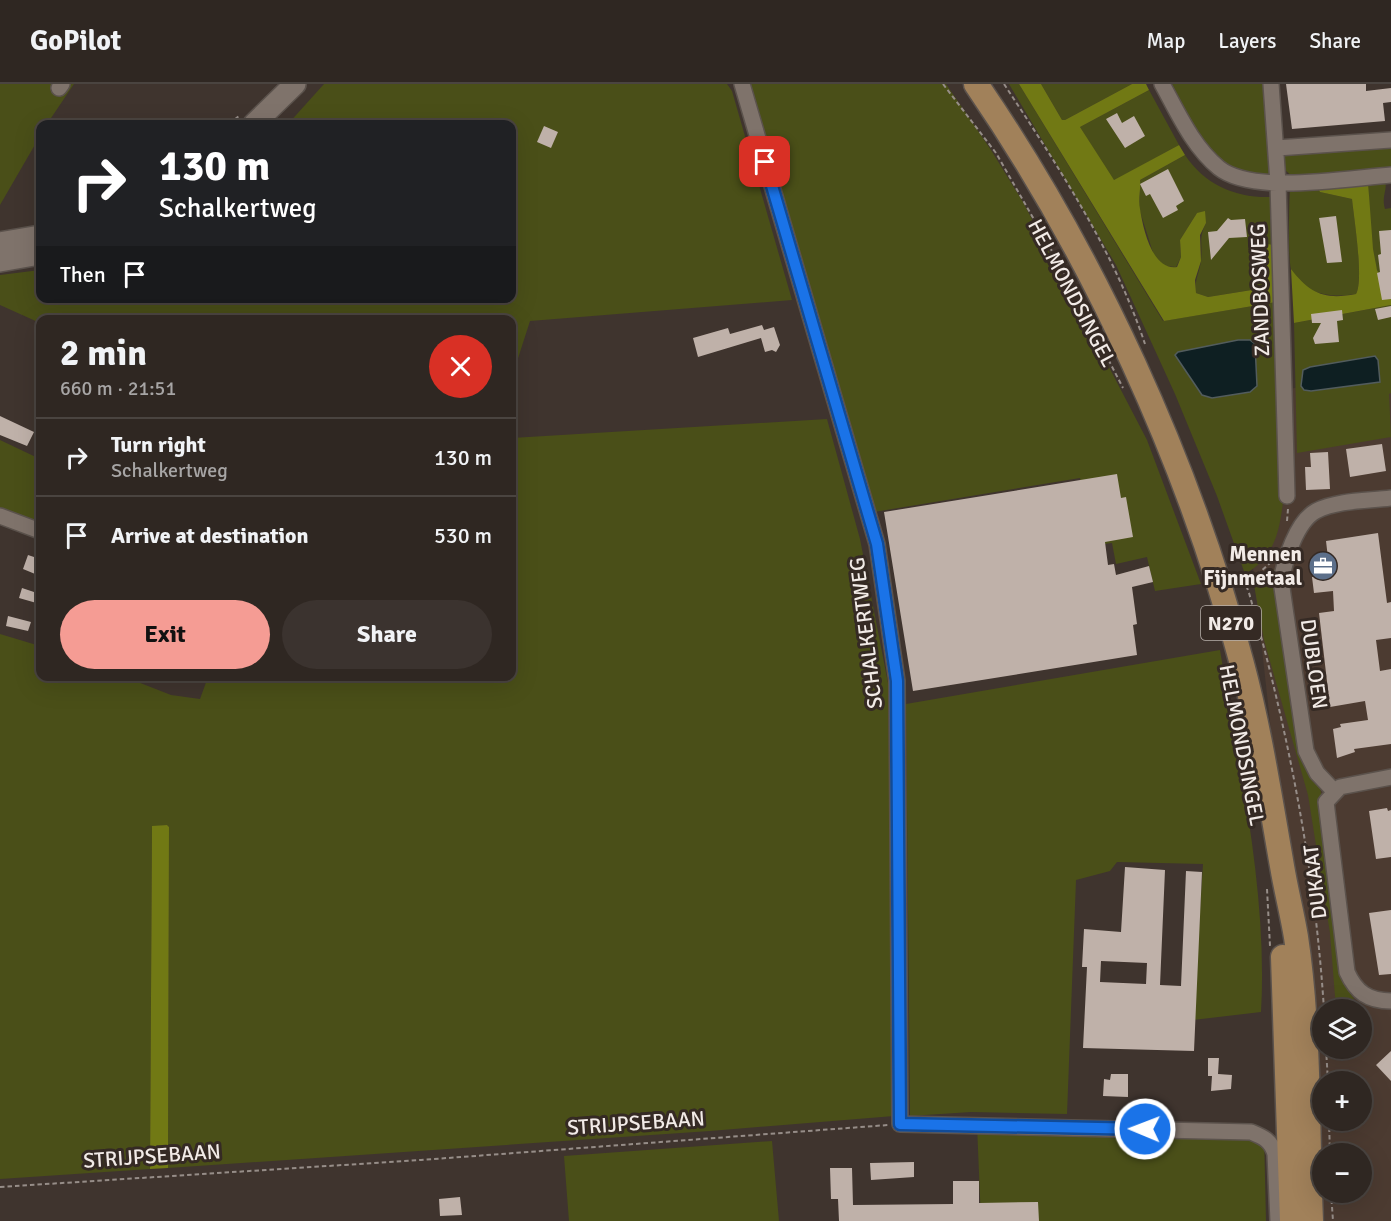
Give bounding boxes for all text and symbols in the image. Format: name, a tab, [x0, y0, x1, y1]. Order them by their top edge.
text: GoPilot	[30, 24, 121, 58]
text: Map	[1147, 28, 1185, 54]
text: Layers	[1218, 28, 1276, 54]
text: Share	[1309, 28, 1361, 54]
pin	[739, 136, 790, 187]
text: 130 m	[159, 141, 270, 192]
icon: right	[60, 144, 138, 222]
icon: arrive	[748, 145, 781, 178]
text: Schalkertweg	[159, 192, 317, 225]
street label: HELMONDSINGEL	[1022, 215, 1122, 372]
street label: ZANDBOSWEG	[1245, 223, 1275, 357]
icon: arrive	[118, 258, 151, 291]
text: Then	[60, 261, 106, 288]
text: 2 min	[60, 331, 147, 376]
button: close	[429, 335, 492, 398]
text: 660 m · 21:51	[60, 376, 176, 401]
text: Turn right	[111, 431, 206, 458]
icon: right	[60, 441, 93, 474]
text: 130 m	[434, 444, 492, 471]
text: Schalkertweg	[111, 458, 228, 483]
icon: arrive	[60, 519, 93, 552]
text: Arrive at destination	[111, 522, 308, 549]
text: 530 m	[434, 522, 492, 549]
place label: Mennen Fijnmetaal	[1203, 541, 1302, 591]
office icon: Mennen Fijnmetaal	[1307, 550, 1339, 582]
street label: SCHALKERTWEG	[844, 556, 888, 710]
button: Exit	[60, 600, 270, 669]
button: Share	[282, 600, 492, 669]
road number: N270	[1201, 606, 1261, 640]
street label: DUBLOEN	[1295, 617, 1333, 711]
street label: HELMONDSINGEL	[1214, 662, 1270, 828]
street label: DUKAAT	[1297, 843, 1332, 921]
map controls	[1312, 999, 1372, 1203]
button: layers	[1312, 999, 1372, 1059]
button: +	[1312, 1071, 1372, 1131]
position arrow	[1113, 1097, 1177, 1161]
street label: STRIJPSEBAAN	[566, 1105, 706, 1141]
street label: STRIJPSEBAAN	[82, 1138, 222, 1174]
button: −	[1312, 1143, 1372, 1203]

